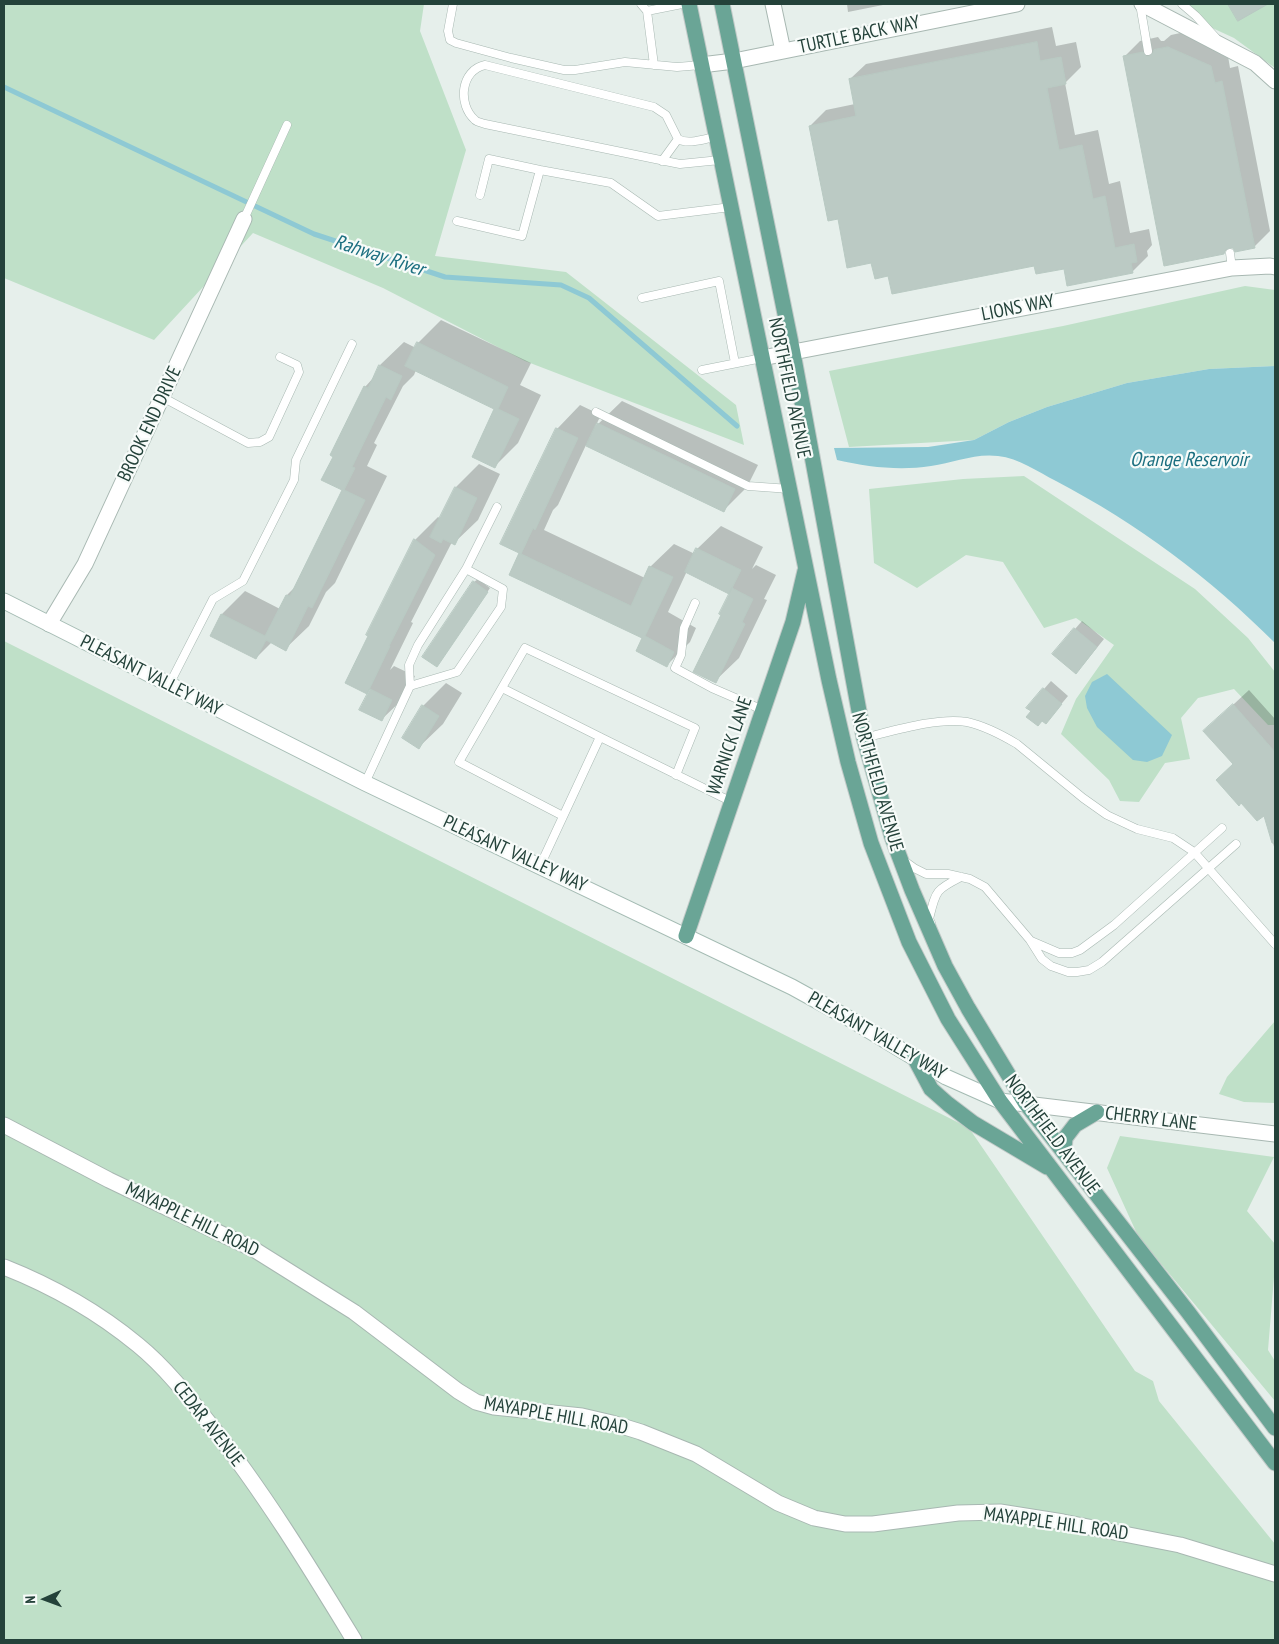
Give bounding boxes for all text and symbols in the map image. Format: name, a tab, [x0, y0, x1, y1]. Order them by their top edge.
street label: TURTLE BACK WAY	[796, 11, 922, 59]
water label: Rahway River	[331, 230, 427, 282]
street label: LIONS WAY	[980, 290, 1056, 326]
street label: NORTHFIELD AVENUE	[763, 316, 815, 460]
street label: BROOK END DRIVE	[113, 363, 187, 485]
water label: Orange Reservoir	[1130, 448, 1248, 472]
street label: PLEASANT VALLEY WAY	[76, 630, 226, 722]
street label: WARNICK LANE	[703, 694, 757, 798]
street label: NORTHFIELD AVENUE	[846, 710, 908, 854]
street label: PLEASANT VALLEY WAY	[440, 811, 590, 897]
street label: PLEASANT VALLEY WAY	[804, 987, 950, 1085]
street label: NORTHFIELD AVENUE	[1000, 1071, 1104, 1199]
street label: CHERRY LANE	[1104, 1102, 1198, 1136]
street label: MAYAPPLE HILL ROAD	[122, 1178, 262, 1262]
street label: CEDAR AVENUE	[168, 1377, 248, 1471]
street label: MAYAPPLE HILL ROAD	[482, 1392, 630, 1440]
street label: MAYAPPLE HILL ROAD	[982, 1503, 1130, 1545]
north arrow	[20, 1574, 70, 1624]
text: N	[21, 1595, 39, 1604]

